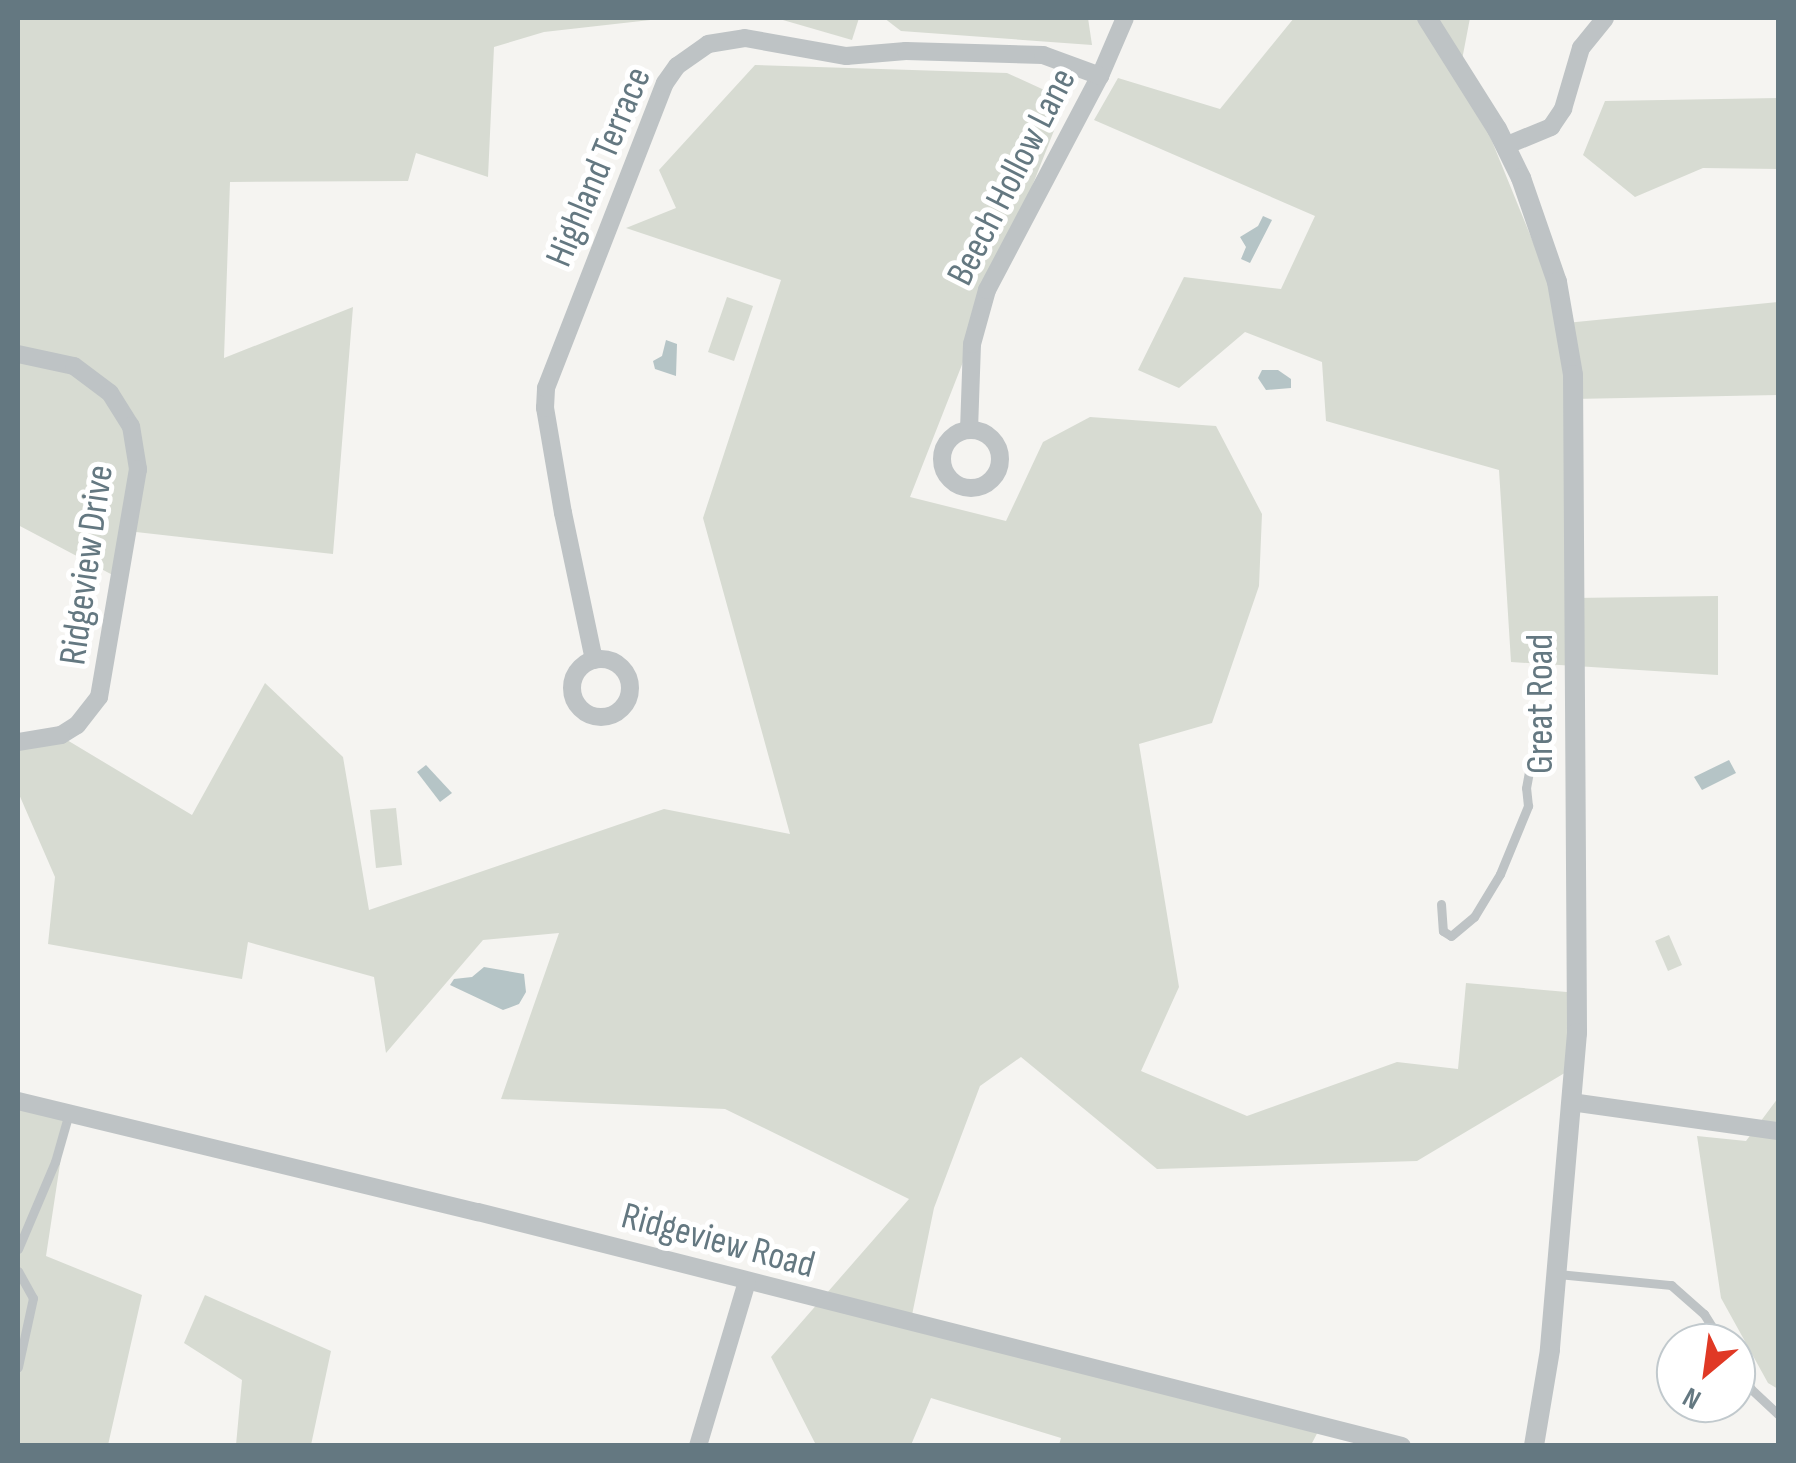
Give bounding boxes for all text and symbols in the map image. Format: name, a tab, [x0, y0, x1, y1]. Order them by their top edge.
street label: Highland Terrace	[537, 61, 661, 273]
street label: Beech Hollow Lane	[938, 61, 1086, 293]
street label: Ridgeview Drive	[50, 462, 124, 668]
street label: Great Road	[1518, 634, 1564, 774]
street label: Ridgeview Road	[616, 1193, 820, 1289]
north arrow	[1656, 1323, 1756, 1423]
text: N	[1678, 1380, 1707, 1416]

